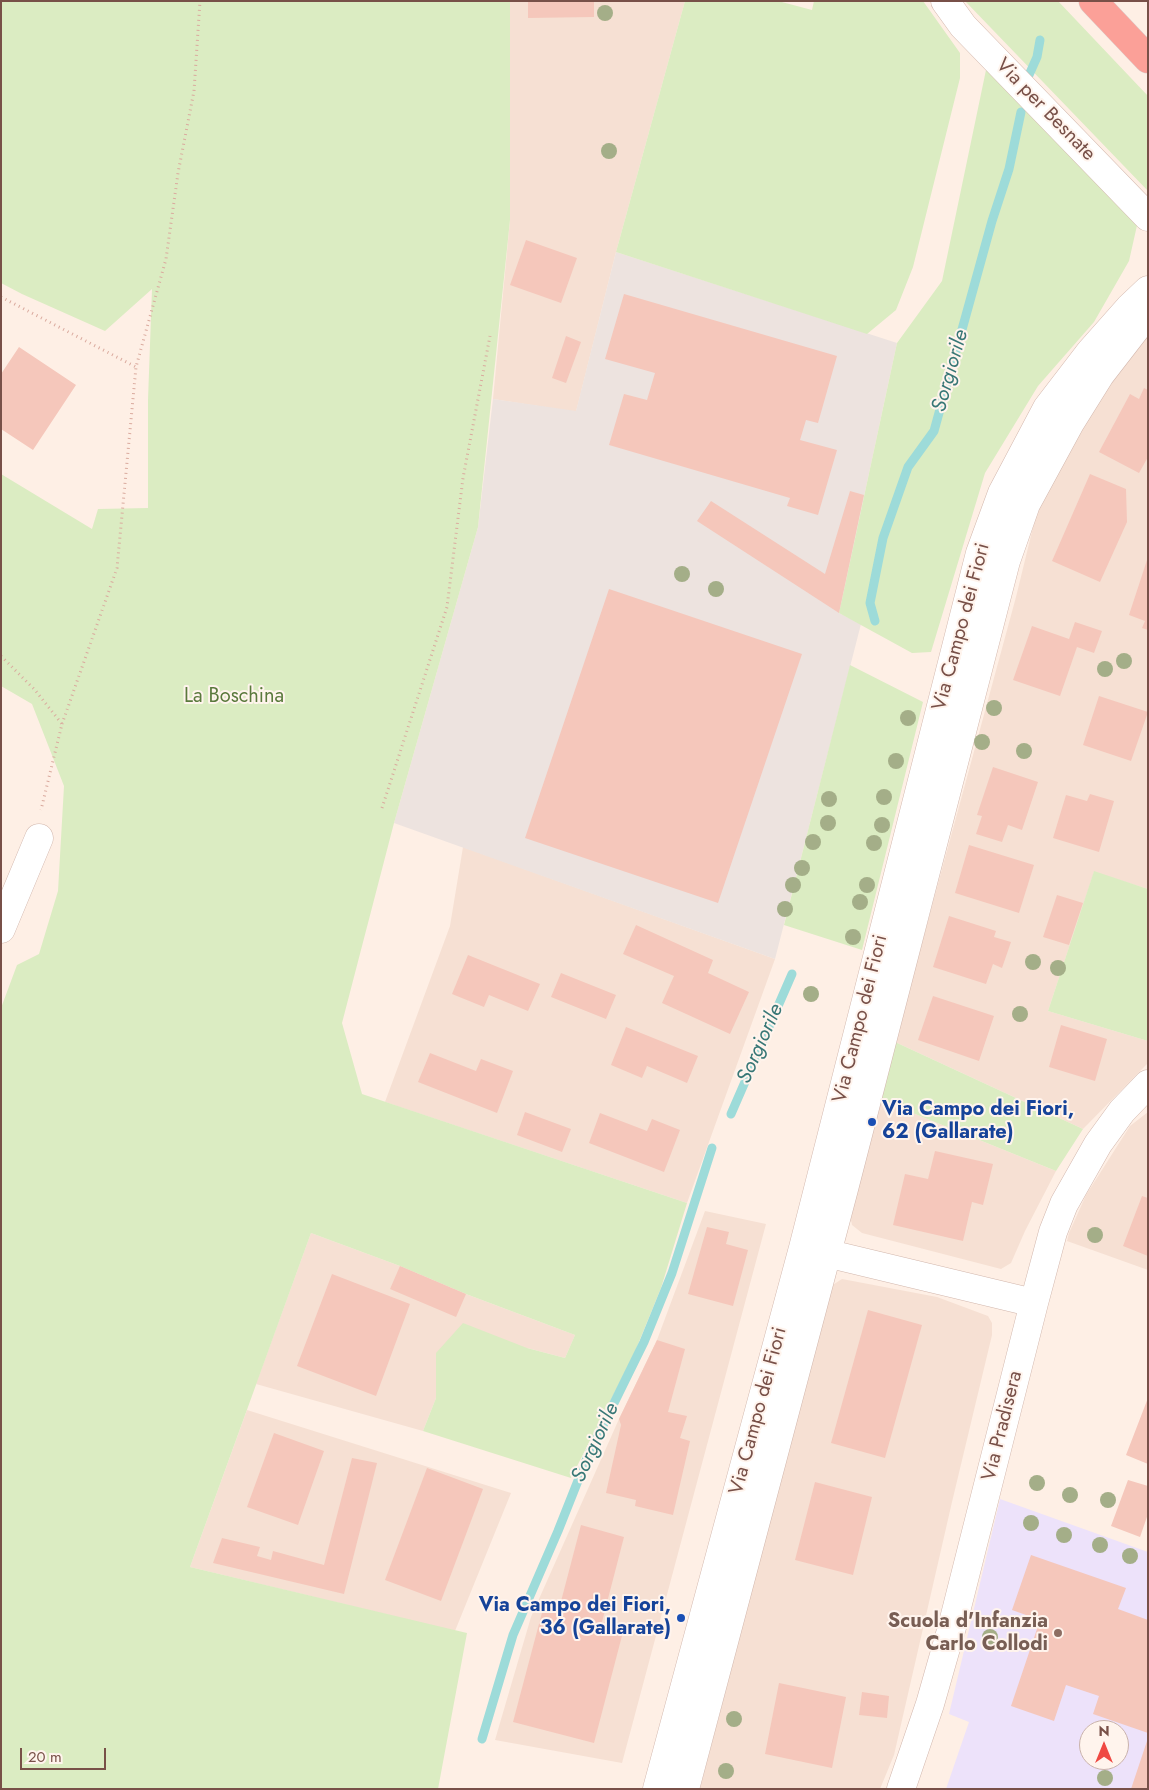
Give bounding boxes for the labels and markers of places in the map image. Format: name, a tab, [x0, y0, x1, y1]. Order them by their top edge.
place label: Via Campo dei Fiori, 62 (Gallarate)	[882, 1098, 1074, 1145]
marker: Via Campo dei Fiori, 62 (Gallarate)	[866, 1116, 878, 1128]
place label: Via Campo dei Fiori, 36 (Gallarate)	[479, 1594, 671, 1641]
place label: Scuola d'Infanzia Carlo Collodi	[888, 1610, 1048, 1657]
marker: Via Campo dei Fiori, 36 (Gallarate)	[675, 1612, 687, 1624]
marker: Scuola d'Infanzia Carlo Collodi	[1052, 1627, 1064, 1639]

